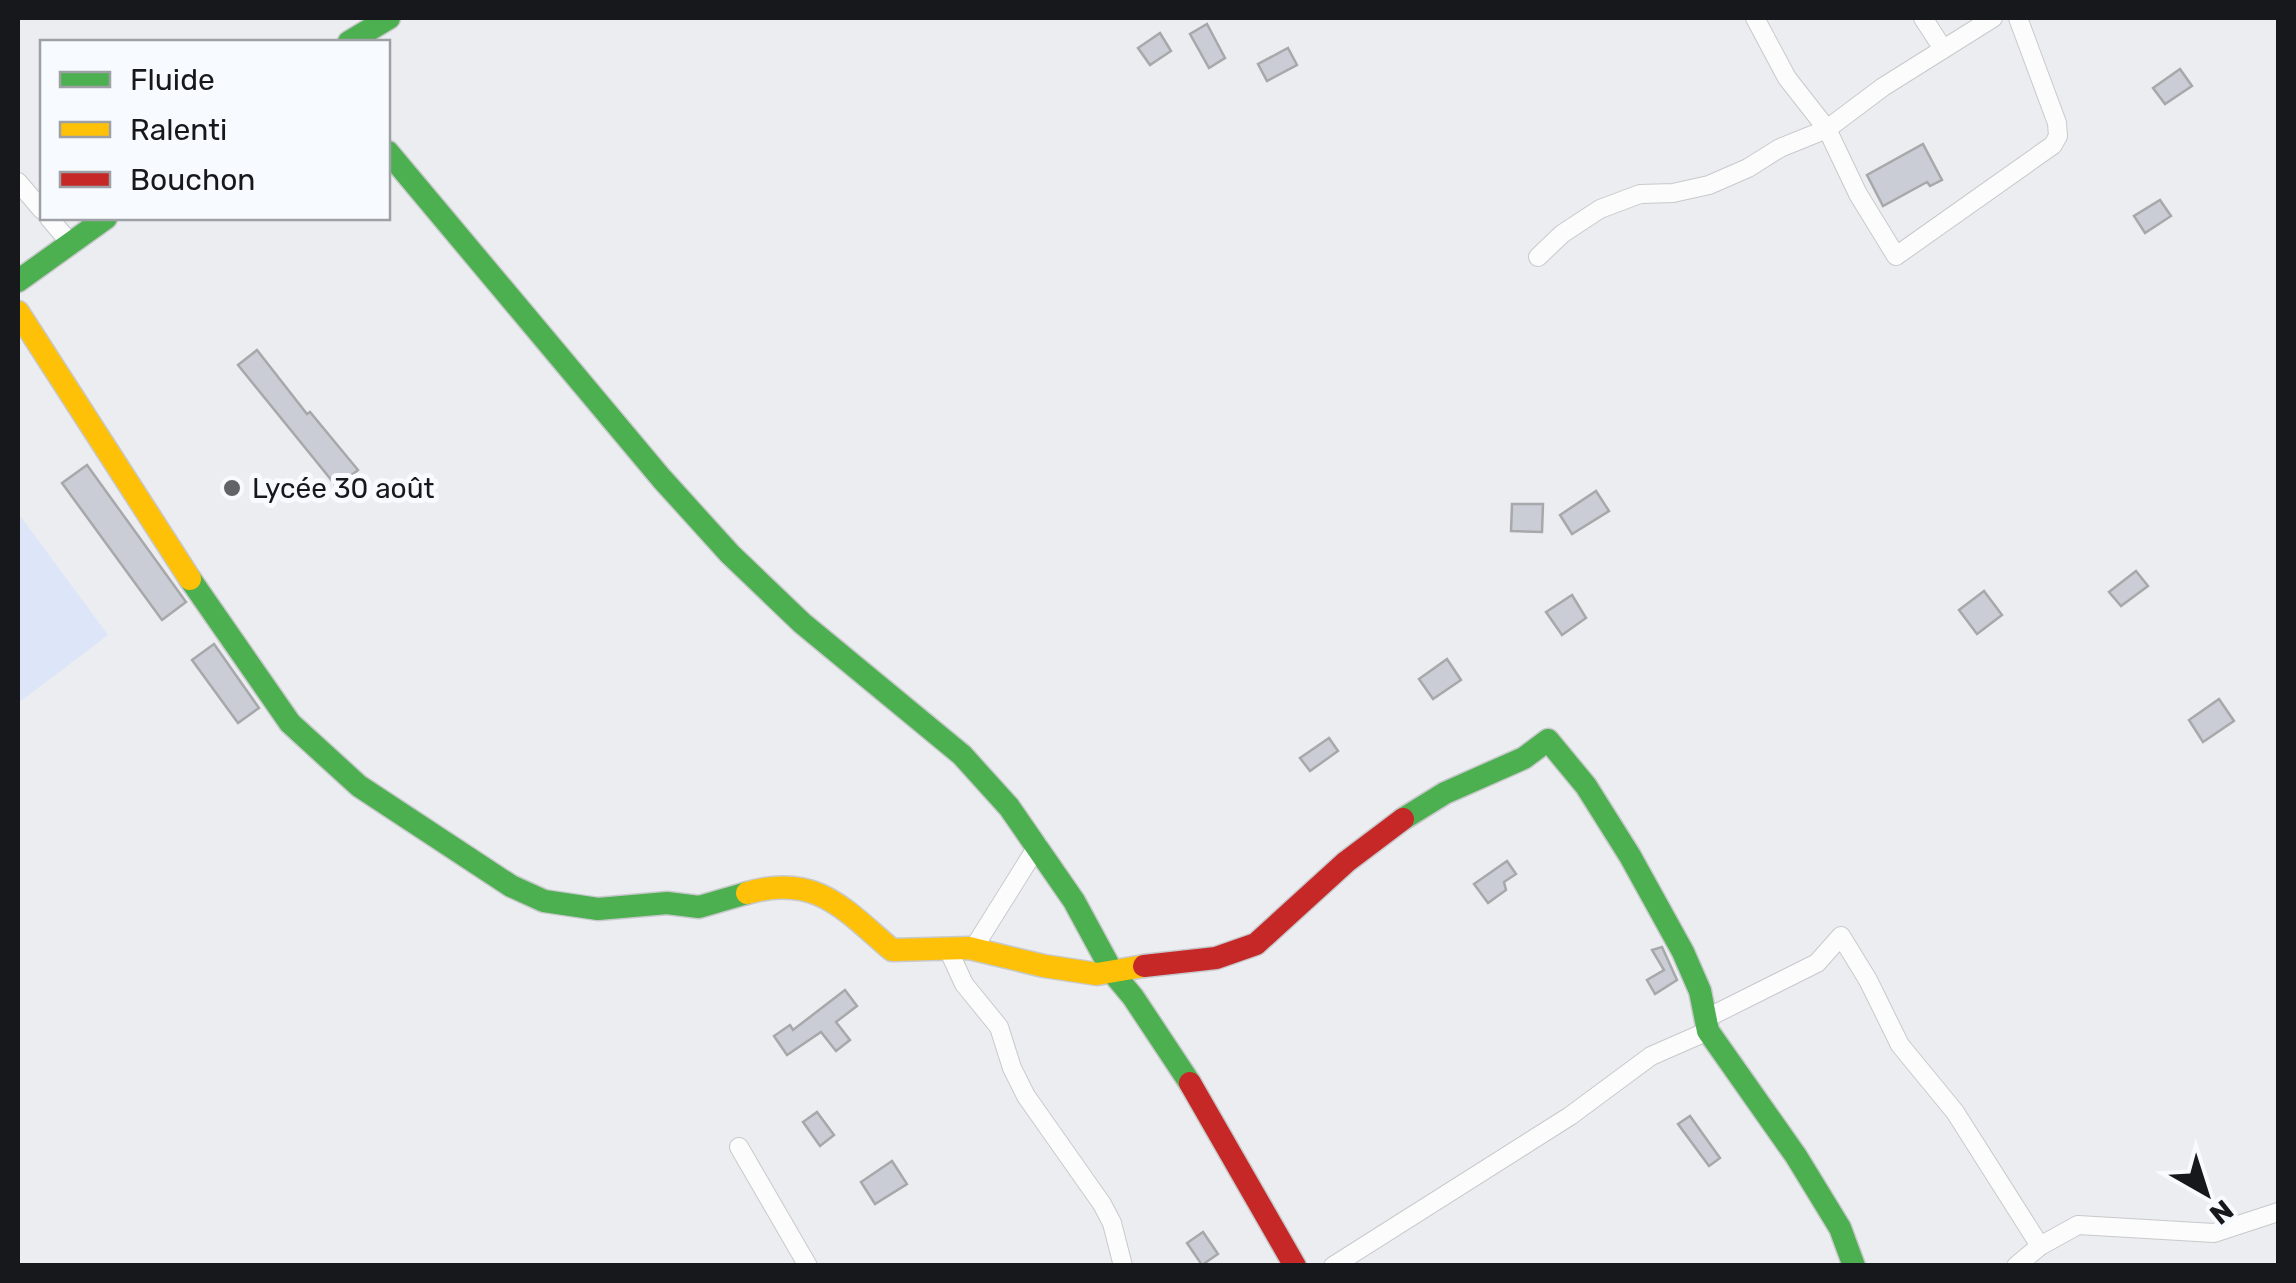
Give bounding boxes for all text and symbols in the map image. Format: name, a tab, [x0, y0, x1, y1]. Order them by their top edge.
legend	[40, 40, 390, 220]
text: Fluide	[130, 62, 215, 98]
text: Ralenti	[130, 112, 227, 148]
text: Bouchon	[130, 162, 256, 198]
place label: Lycée 30 août	[252, 472, 435, 505]
marker: Lycée 30 août	[221, 477, 243, 499]
north arrow	[2156, 1143, 2256, 1243]
text: N	[2203, 1193, 2240, 1231]

